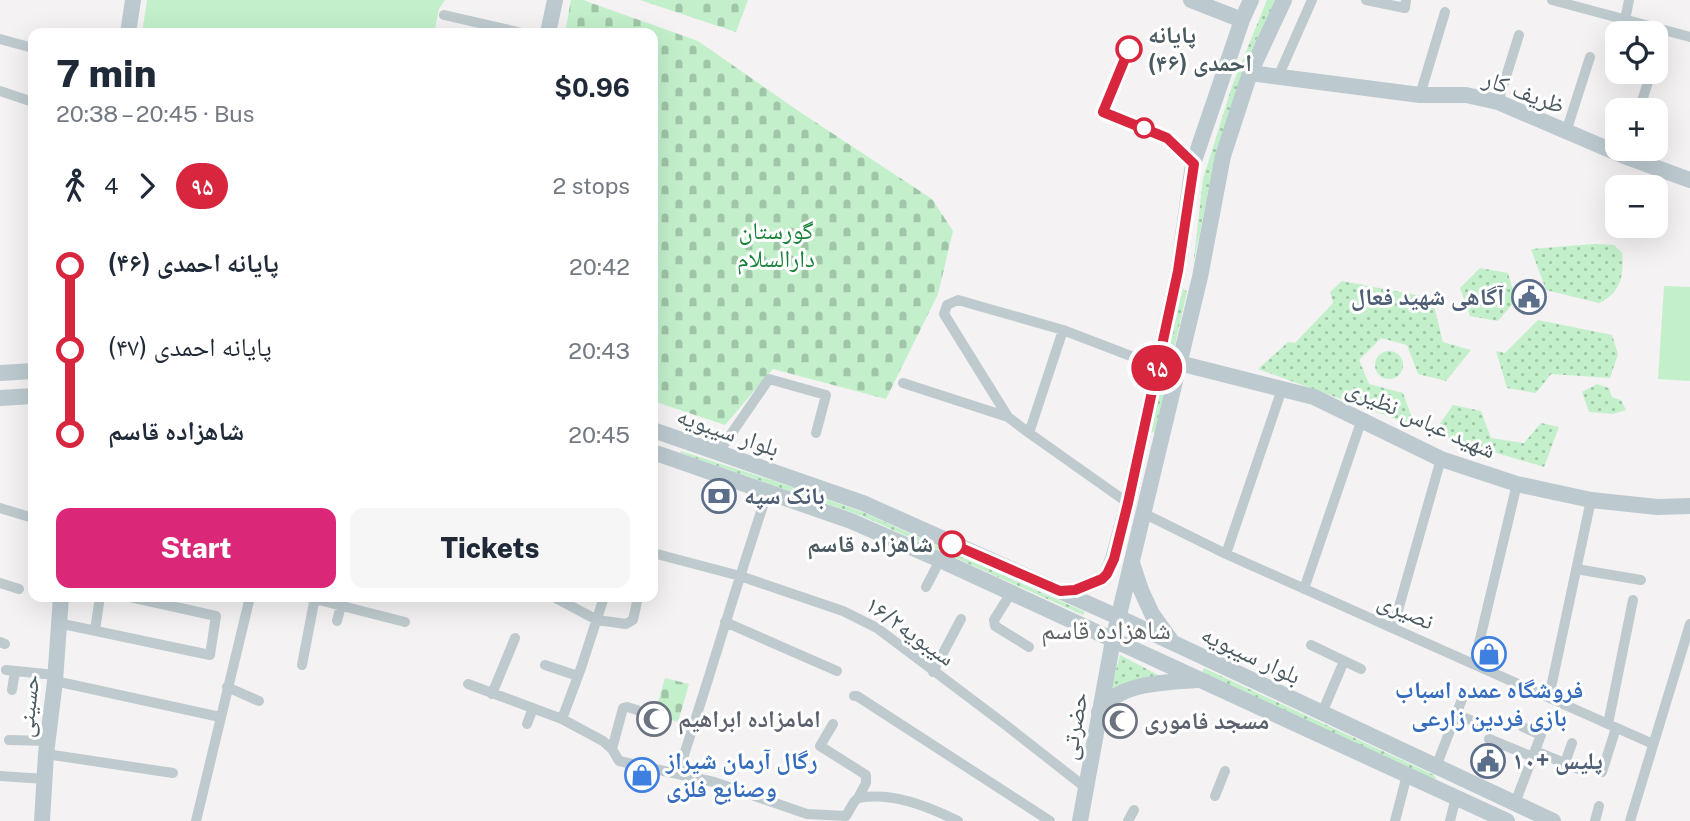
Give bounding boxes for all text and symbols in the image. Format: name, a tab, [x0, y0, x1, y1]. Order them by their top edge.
place label: پایانه احمدی (۴۶)	[1148, 20, 1252, 77]
map controls	[1605, 21, 1668, 238]
button: locate	[1605, 21, 1668, 84]
marker: پایانه احمدی (۴۶)	[1116, 36, 1142, 62]
text: 7 min	[56, 51, 156, 96]
street label: ظریف کار	[1479, 63, 1569, 119]
text: $0.96	[554, 72, 630, 103]
button: +	[1605, 98, 1668, 161]
text: 20:38 – 20:45 · Bus	[56, 100, 254, 127]
unlabelled marker	[1134, 118, 1154, 138]
icon: walk	[56, 167, 94, 205]
icon: forward	[128, 167, 166, 205]
text: 4	[104, 172, 118, 199]
text: ۹۵	[190, 172, 214, 200]
text: 2 stops	[552, 172, 630, 199]
button: −	[1605, 175, 1668, 238]
park label: گورستان دارالسلام	[737, 216, 815, 275]
text: پایانه احمدی (۴۶)	[108, 247, 279, 278]
text: 20:42	[569, 253, 630, 280]
public building icon: آگاهی شهید فعال	[1510, 278, 1548, 316]
place label: آگاهی شهید فعال	[1351, 282, 1504, 311]
text: پایانه احمدی (۴۷)	[108, 331, 272, 362]
text: 20:43	[568, 337, 630, 364]
line badge: ۹۵	[1126, 345, 1188, 391]
text: ۹۵	[1145, 354, 1169, 382]
street label: شهید عباس نظیری	[1342, 373, 1501, 465]
street label: بلوار سیبویه	[673, 401, 783, 462]
text: شاهزاده قاسم	[108, 415, 244, 446]
text: 20:45	[568, 421, 630, 448]
bank icon: بانک سپه	[700, 477, 738, 515]
place label: بانک سپه	[744, 481, 825, 510]
button: Start	[56, 508, 336, 588]
button: Tickets	[350, 508, 630, 588]
place label: شاهزاده قاسم	[807, 529, 933, 560]
marker: شاهزاده قاسم	[939, 531, 965, 557]
street label: نصیری	[1374, 585, 1439, 636]
street label: سیبویه۱۶/۲	[860, 589, 961, 672]
district label: شاهزاده قاسم	[1041, 614, 1171, 647]
street label: بلوار سیبویه	[1197, 619, 1306, 690]
shop icon: فروشگاه عمده اسباب بازی فردین زارعی	[1470, 635, 1508, 673]
street label: حسینی	[10, 673, 45, 739]
place label: فروشگاه عمده اسباب بازی فردین زارعی	[1395, 675, 1583, 732]
street label: حضرتی	[1053, 690, 1094, 762]
mosque icon: امامزاده ابراهیم	[635, 700, 673, 738]
mosque icon: مسجد فاموری	[1101, 702, 1139, 740]
place label: امامزاده ابراهیم	[678, 704, 821, 735]
place label: مسجد فاموری	[1144, 706, 1269, 735]
public building icon: پلیس +۱۰	[1469, 742, 1507, 780]
place label: رگال آرمان شیراز وصنایع فلزی	[665, 746, 818, 805]
place label: پلیس +۱۰	[1512, 746, 1603, 775]
shop icon: رگال آرمان شیراز وصنایع فلزی	[623, 756, 661, 794]

